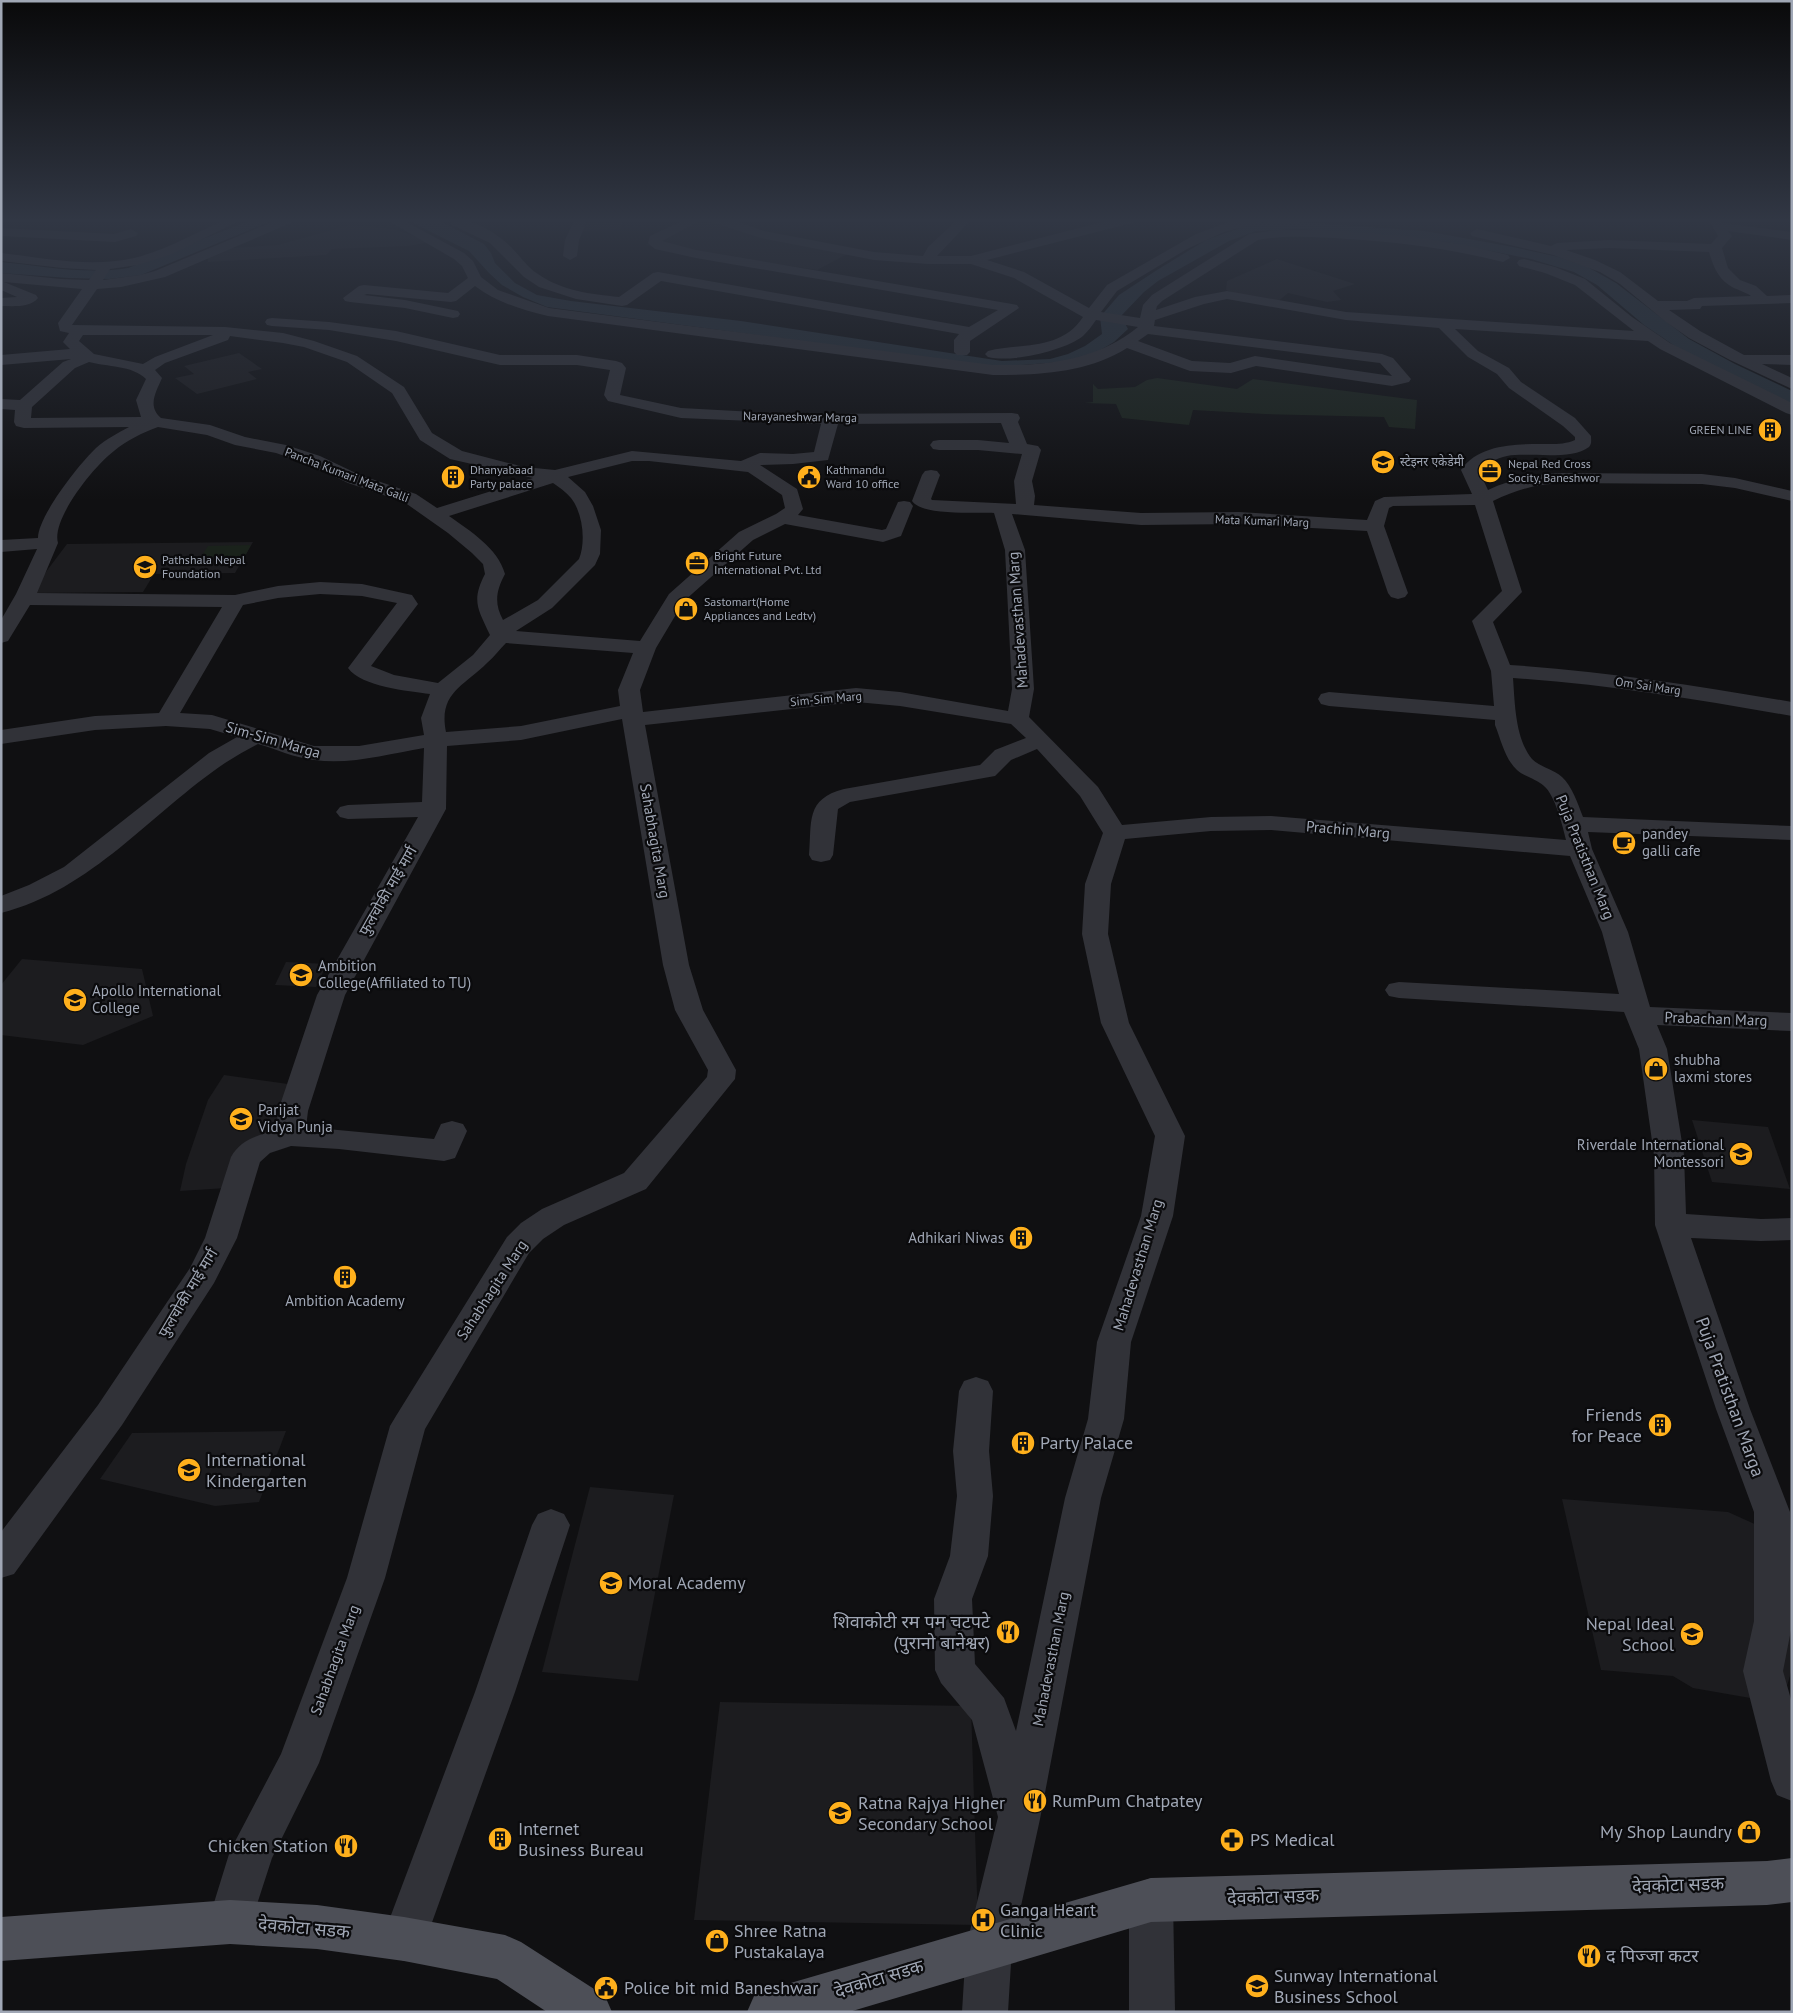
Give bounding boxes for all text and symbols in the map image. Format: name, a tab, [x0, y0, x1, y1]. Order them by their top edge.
street label: Narayaneshwar Marga	[743, 408, 857, 425]
building icon: GREEN LINE	[1757, 417, 1783, 443]
place label: GREEN LINE	[1689, 422, 1752, 437]
street label: Pancha Kumari Mata Galli	[283, 444, 411, 505]
school or university icon: स्टेइनर एकेडेमी	[1370, 449, 1396, 475]
place label: स्टेइनर एकेडेमी	[1400, 454, 1465, 469]
place label: Nepal Red Cross Socity, Baneshwor	[1508, 456, 1600, 485]
office icon: Nepal Red Cross Socity, Baneshwor	[1477, 458, 1503, 484]
place label: Dhanyabaad Party palace	[470, 462, 533, 491]
place label: Kathmandu Ward 10 office	[826, 462, 899, 491]
building icon: Dhanyabaad Party palace	[440, 464, 466, 490]
public building icon: Kathmandu Ward 10 office	[796, 464, 822, 490]
street label: Mata Kumari Marg	[1215, 511, 1309, 530]
place label: Bright Future International Pvt. Ltd	[714, 548, 821, 577]
office icon: Bright Future International Pvt. Ltd	[684, 550, 710, 576]
street label: Mahadevasthan Marg	[1003, 551, 1032, 689]
place label: Pathshala Nepal Foundation	[162, 552, 246, 581]
school or university icon: Pathshala Nepal Foundation	[132, 554, 158, 580]
place label: Sastomart(Home Appliances and Ledtv)	[704, 594, 816, 623]
shop icon: Sastomart(Home Appliances and Ledtv)	[673, 596, 699, 622]
street label: Om Sai Marg	[1614, 673, 1682, 698]
street label: Sim-Sim Marg	[789, 688, 863, 709]
street label: Sim-Sim Marga	[224, 717, 323, 762]
street label: Sahabhagita Marg	[636, 782, 675, 900]
street label: Puja Pratisthan Marg	[1552, 792, 1619, 922]
street label: Prachin Marg	[1305, 816, 1391, 843]
place label: pandey galli cafe	[1642, 824, 1701, 860]
cafe icon: pandey galli cafe	[1611, 830, 1637, 856]
street label: फुलचोकी माई मार्ग	[354, 842, 422, 939]
place label: Ambition College(Affiliated to TU)	[318, 956, 471, 992]
school or university icon: Ambition College(Affiliated to TU)	[288, 962, 314, 988]
place label: Apollo International College	[92, 981, 221, 1017]
school or university icon: Apollo International College	[62, 987, 88, 1013]
street label: Prabachan Marg	[1664, 1007, 1768, 1030]
place label: shubha laxmi stores	[1674, 1050, 1752, 1086]
shop icon: shubha laxmi stores	[1643, 1056, 1669, 1082]
place label: Parijat Vidya Punja	[257, 1100, 333, 1136]
school or university icon: Parijat Vidya Punja	[228, 1106, 254, 1132]
place label: Riverdale International Montessori	[1577, 1135, 1725, 1171]
school or university icon: Riverdale International Montessori	[1728, 1141, 1754, 1167]
street label: Mahadevasthan Marg	[1108, 1197, 1167, 1333]
building icon: Adhikari Niwas	[1008, 1225, 1034, 1251]
place label: Adhikari Niwas	[908, 1228, 1004, 1247]
street label: Sahabhagita Marg	[452, 1236, 531, 1343]
street label: फुलचोकी माई मार्ग	[154, 1244, 223, 1341]
building icon: Ambition Academy	[332, 1264, 358, 1290]
place label: Ambition Academy	[285, 1291, 405, 1310]
street label: Puja Pratisthan Marga	[1691, 1314, 1770, 1480]
place label: Friends for Peace	[1572, 1403, 1642, 1447]
building icon: Friends for Peace	[1647, 1412, 1673, 1438]
building icon: Party Palace	[1010, 1430, 1036, 1456]
place label: Party Palace	[1040, 1431, 1133, 1454]
place label: International Kindergarten	[206, 1448, 307, 1492]
school or university icon: International Kindergarten	[176, 1457, 202, 1483]
school or university icon: Moral Academy	[598, 1570, 624, 1596]
place label: Moral Academy	[628, 1571, 746, 1594]
street label: Mahadevasthan Marg	[1028, 1590, 1073, 1728]
street label: Sahabhagita Marg	[306, 1602, 363, 1718]
place label: शिवाकोटी रम पम चटपटे (पुरानो बानेश्वर)	[833, 1610, 991, 1655]
place label: Nepal Ideal School	[1586, 1612, 1675, 1656]
restaurant icon: शिवाकोटी रम पम चटपटे (पुरानो बानेश्वर)	[995, 1619, 1021, 1645]
school or university icon: Nepal Ideal School	[1679, 1621, 1705, 1647]
restaurant icon: RumPum Chatpatey	[1022, 1788, 1048, 1814]
place label: RumPum Chatpatey	[1052, 1789, 1203, 1812]
place label: Ratna Rajya Higher Secondary School	[858, 1791, 1005, 1835]
school or university icon: Ratna Rajya Higher Secondary School	[827, 1800, 853, 1826]
place label: Internet Business Bureau	[518, 1817, 644, 1861]
shop icon: My Shop Laundry	[1736, 1819, 1762, 1845]
place label: My Shop Laundry	[1600, 1820, 1733, 1843]
building icon: Internet Business Bureau	[487, 1826, 513, 1852]
pharmacy icon: PS Medical	[1219, 1827, 1245, 1853]
place label: PS Medical	[1250, 1828, 1335, 1851]
restaurant icon: Chicken Station	[333, 1833, 359, 1859]
place label: Chicken Station	[208, 1834, 328, 1857]
street label: देवकोटा सडक	[1631, 1871, 1726, 1898]
street label: देवकोटा सडक	[1226, 1883, 1321, 1910]
place label: Ganga Heart Clinic	[1000, 1898, 1096, 1942]
hospital icon: Ganga Heart Clinic	[970, 1907, 996, 1933]
street label: देवकोटा सडक	[257, 1912, 352, 1943]
place label: Shree Ratna Pustakalaya	[734, 1919, 827, 1963]
shop icon: Shree Ratna Pustakalaya	[704, 1928, 730, 1954]
restaurant icon: द पिज्जा कटर	[1576, 1943, 1602, 1969]
place label: द पिज्जा कटर	[1606, 1944, 1699, 1967]
street label: देवकोटा सडक	[831, 1954, 927, 2003]
place label: Sunway International Business School	[1274, 1964, 1438, 2008]
school or university icon: Sunway International Business School	[1244, 1973, 1270, 1999]
public building icon: Police bit mid Baneshwar	[593, 1975, 619, 2001]
place label: Police bit mid Baneshwar	[624, 1976, 818, 1999]

